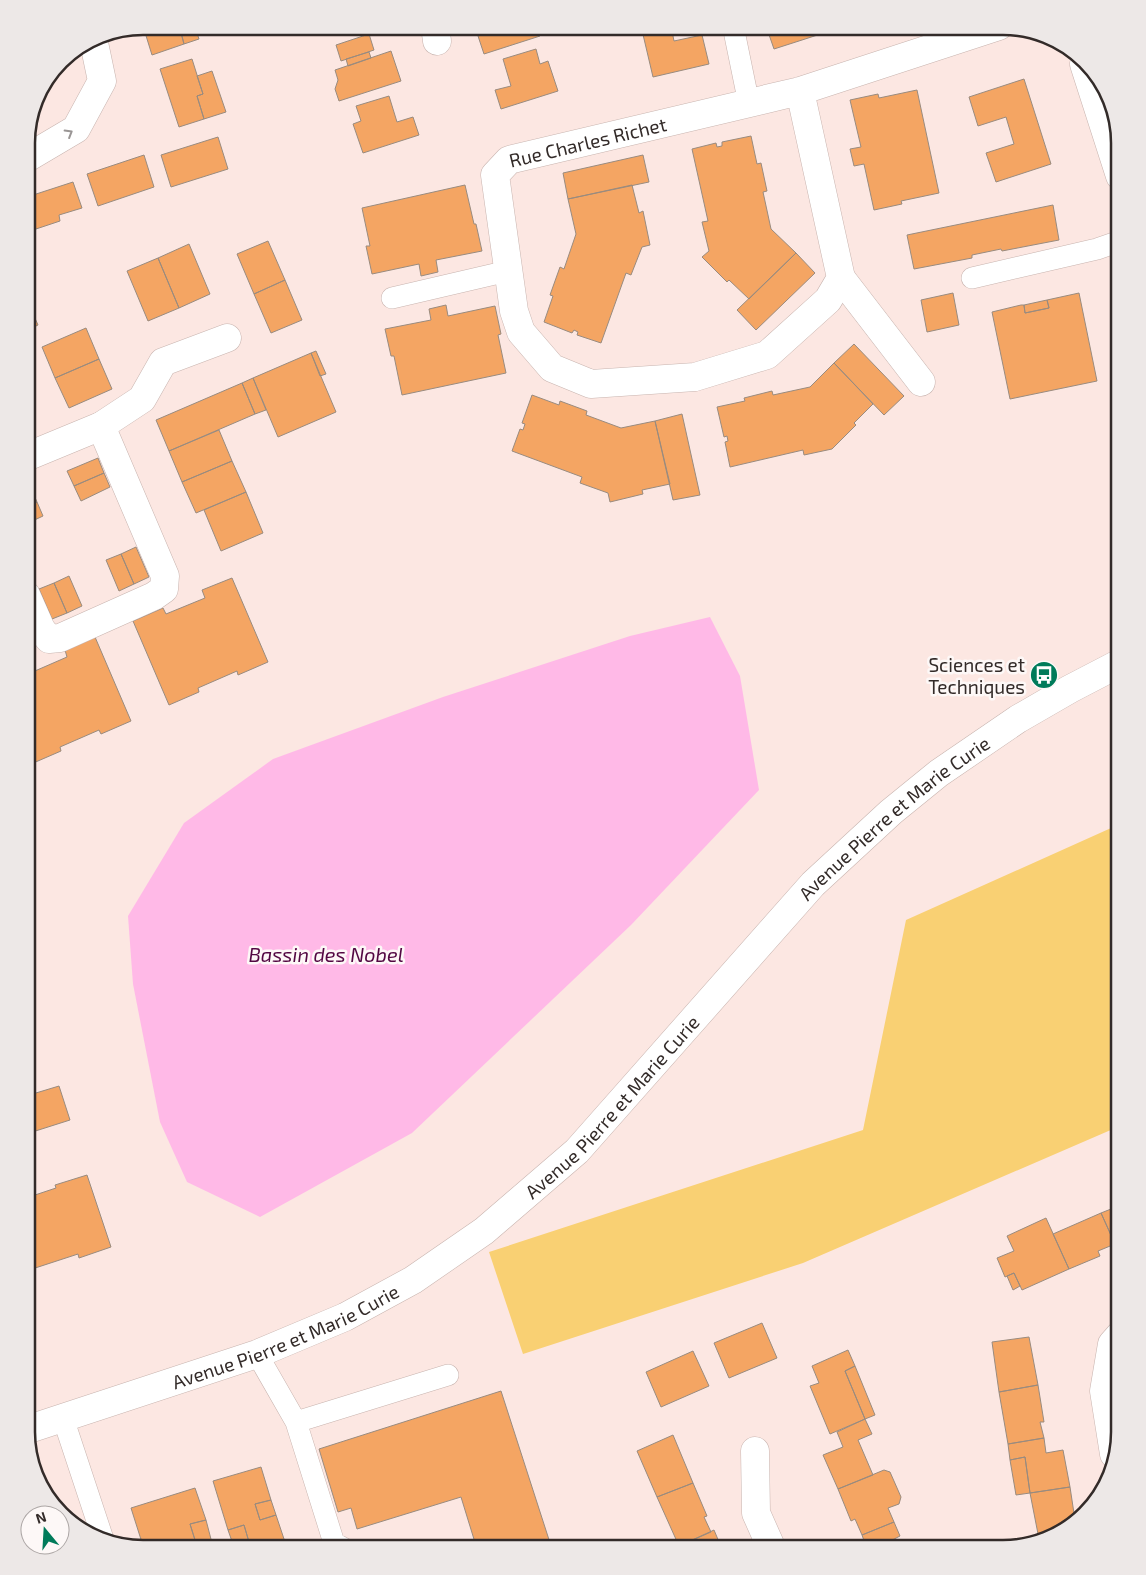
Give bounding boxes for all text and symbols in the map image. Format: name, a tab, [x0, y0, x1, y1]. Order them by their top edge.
street label: Rue Charles Richet	[507, 112, 669, 171]
one-way arrow	[63, 130, 72, 139]
place label: Sciences et Techniques	[928, 653, 1025, 698]
bus stop icon: Sciences et Techniques	[1029, 660, 1059, 690]
street label: Avenue Pierre et Marie Curie	[793, 731, 994, 904]
water label: Bassin des Nobel	[248, 942, 404, 966]
street label: Avenue Pierre et Marie Curie	[520, 1010, 703, 1203]
street label: Avenue Pierre et Marie Curie	[169, 1279, 402, 1393]
north arrow	[20, 1505, 70, 1555]
text: N	[33, 1508, 48, 1527]

